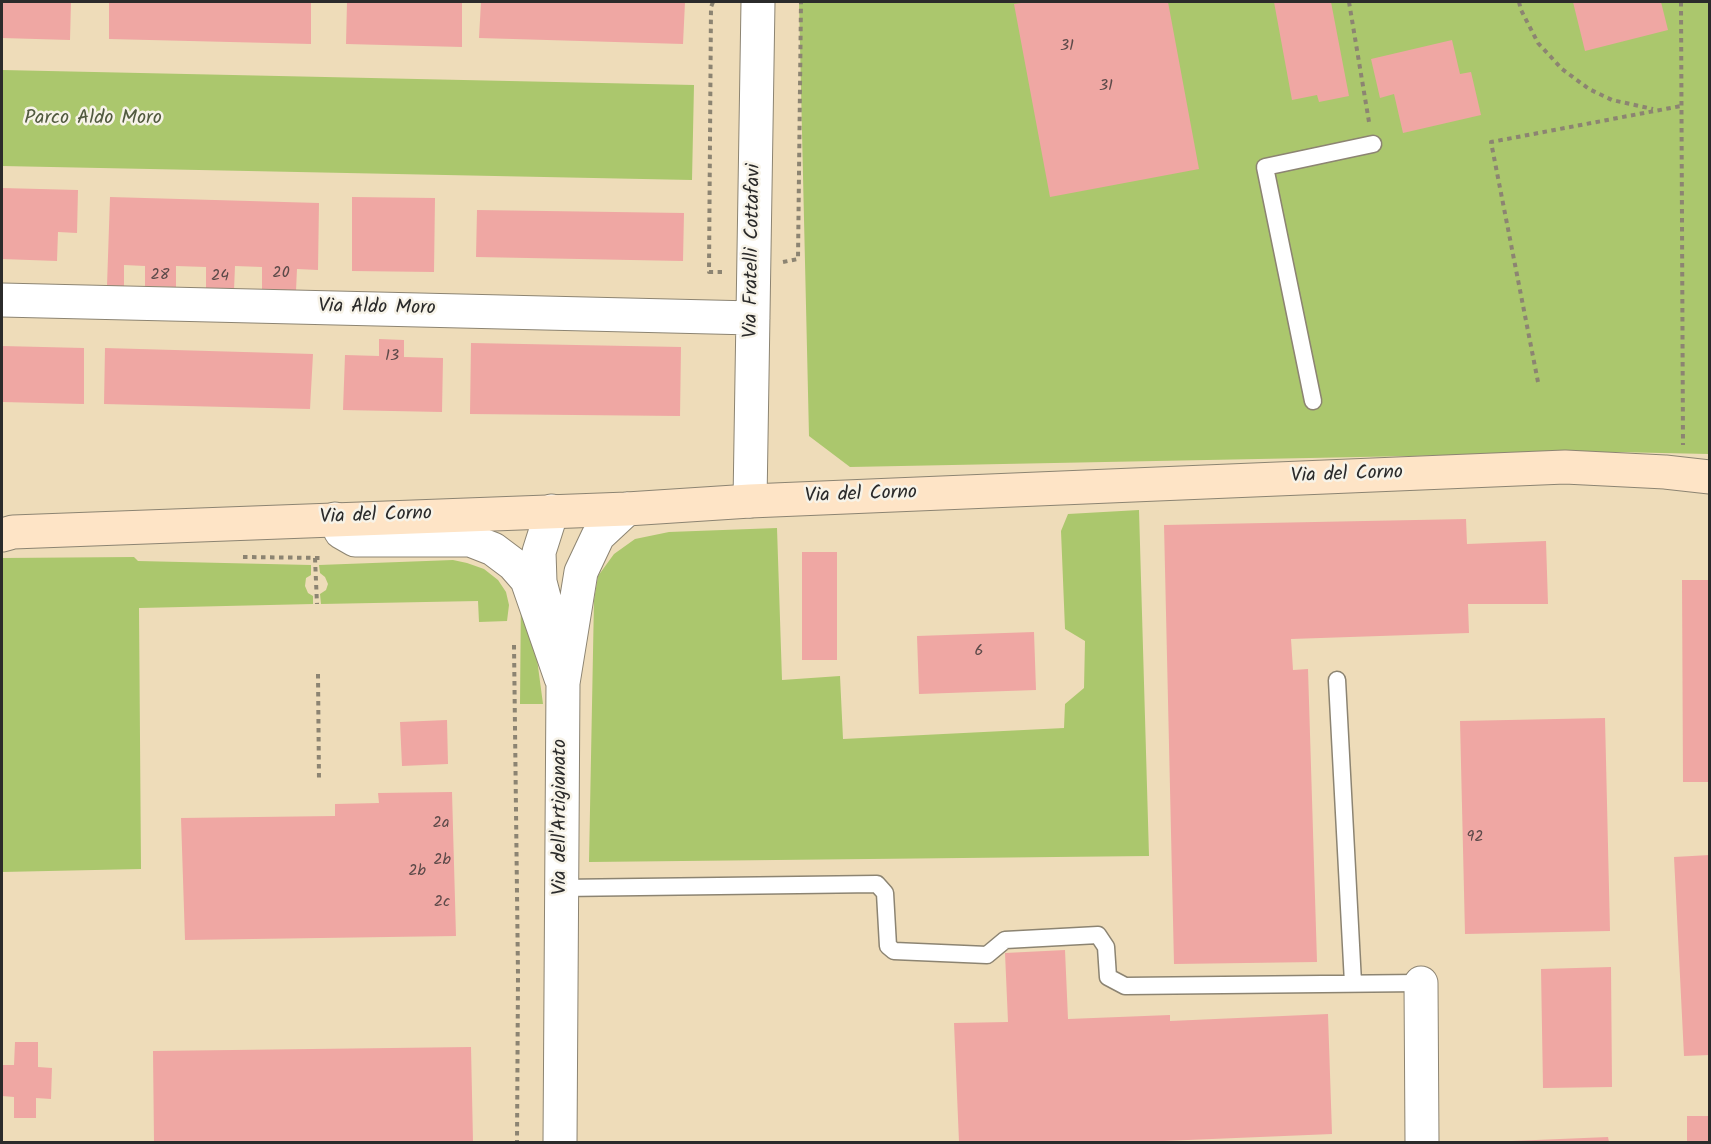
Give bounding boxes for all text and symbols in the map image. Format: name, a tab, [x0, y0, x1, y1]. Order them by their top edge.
house number: 31	[1060, 37, 1074, 57]
house number: 31	[1099, 77, 1113, 97]
park label: Parco Aldo Moro	[24, 108, 162, 132]
street label: Via Fratelli Cottafavi	[740, 164, 768, 338]
house number: 20	[272, 264, 290, 284]
house number: 28	[151, 266, 169, 286]
house number: 24	[211, 267, 229, 287]
street label: Via Aldo Moro	[318, 296, 436, 322]
house number: 13	[385, 347, 399, 367]
street label: Via del Corno	[1291, 462, 1403, 490]
street label: Via del Corno	[805, 482, 917, 510]
street label: Via del Corno	[320, 503, 432, 531]
house number: 6	[975, 642, 983, 662]
street label: Via dell'Artigianato	[550, 739, 574, 895]
house number: 2a	[433, 814, 449, 834]
house number: 92	[1466, 828, 1484, 848]
house number: 2b	[433, 851, 451, 871]
house number: 2b	[408, 862, 426, 882]
house number: 2c	[434, 893, 450, 913]

